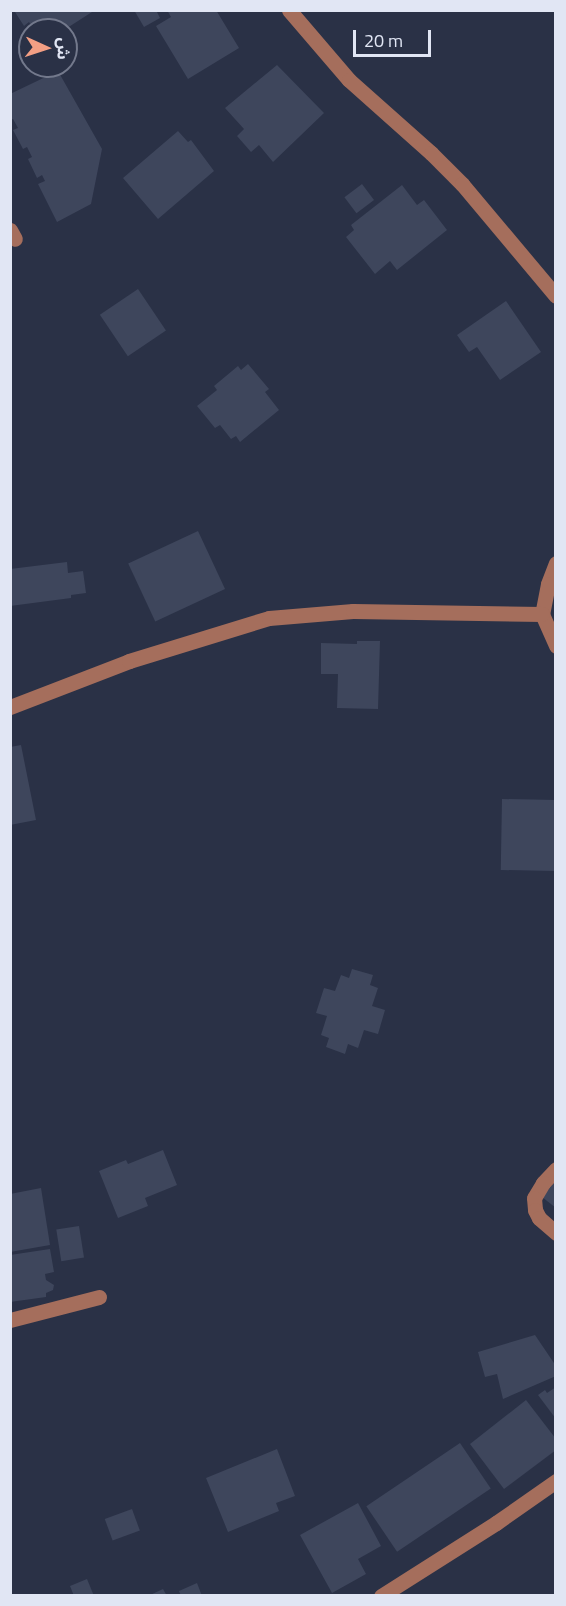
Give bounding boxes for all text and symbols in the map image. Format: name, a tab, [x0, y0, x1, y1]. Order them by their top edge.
north arrow	[18, 18, 78, 78]
scale bar	[356, 18, 434, 56]
text: 20 m	[364, 27, 403, 54]
text: ش	[51, 37, 77, 60]

